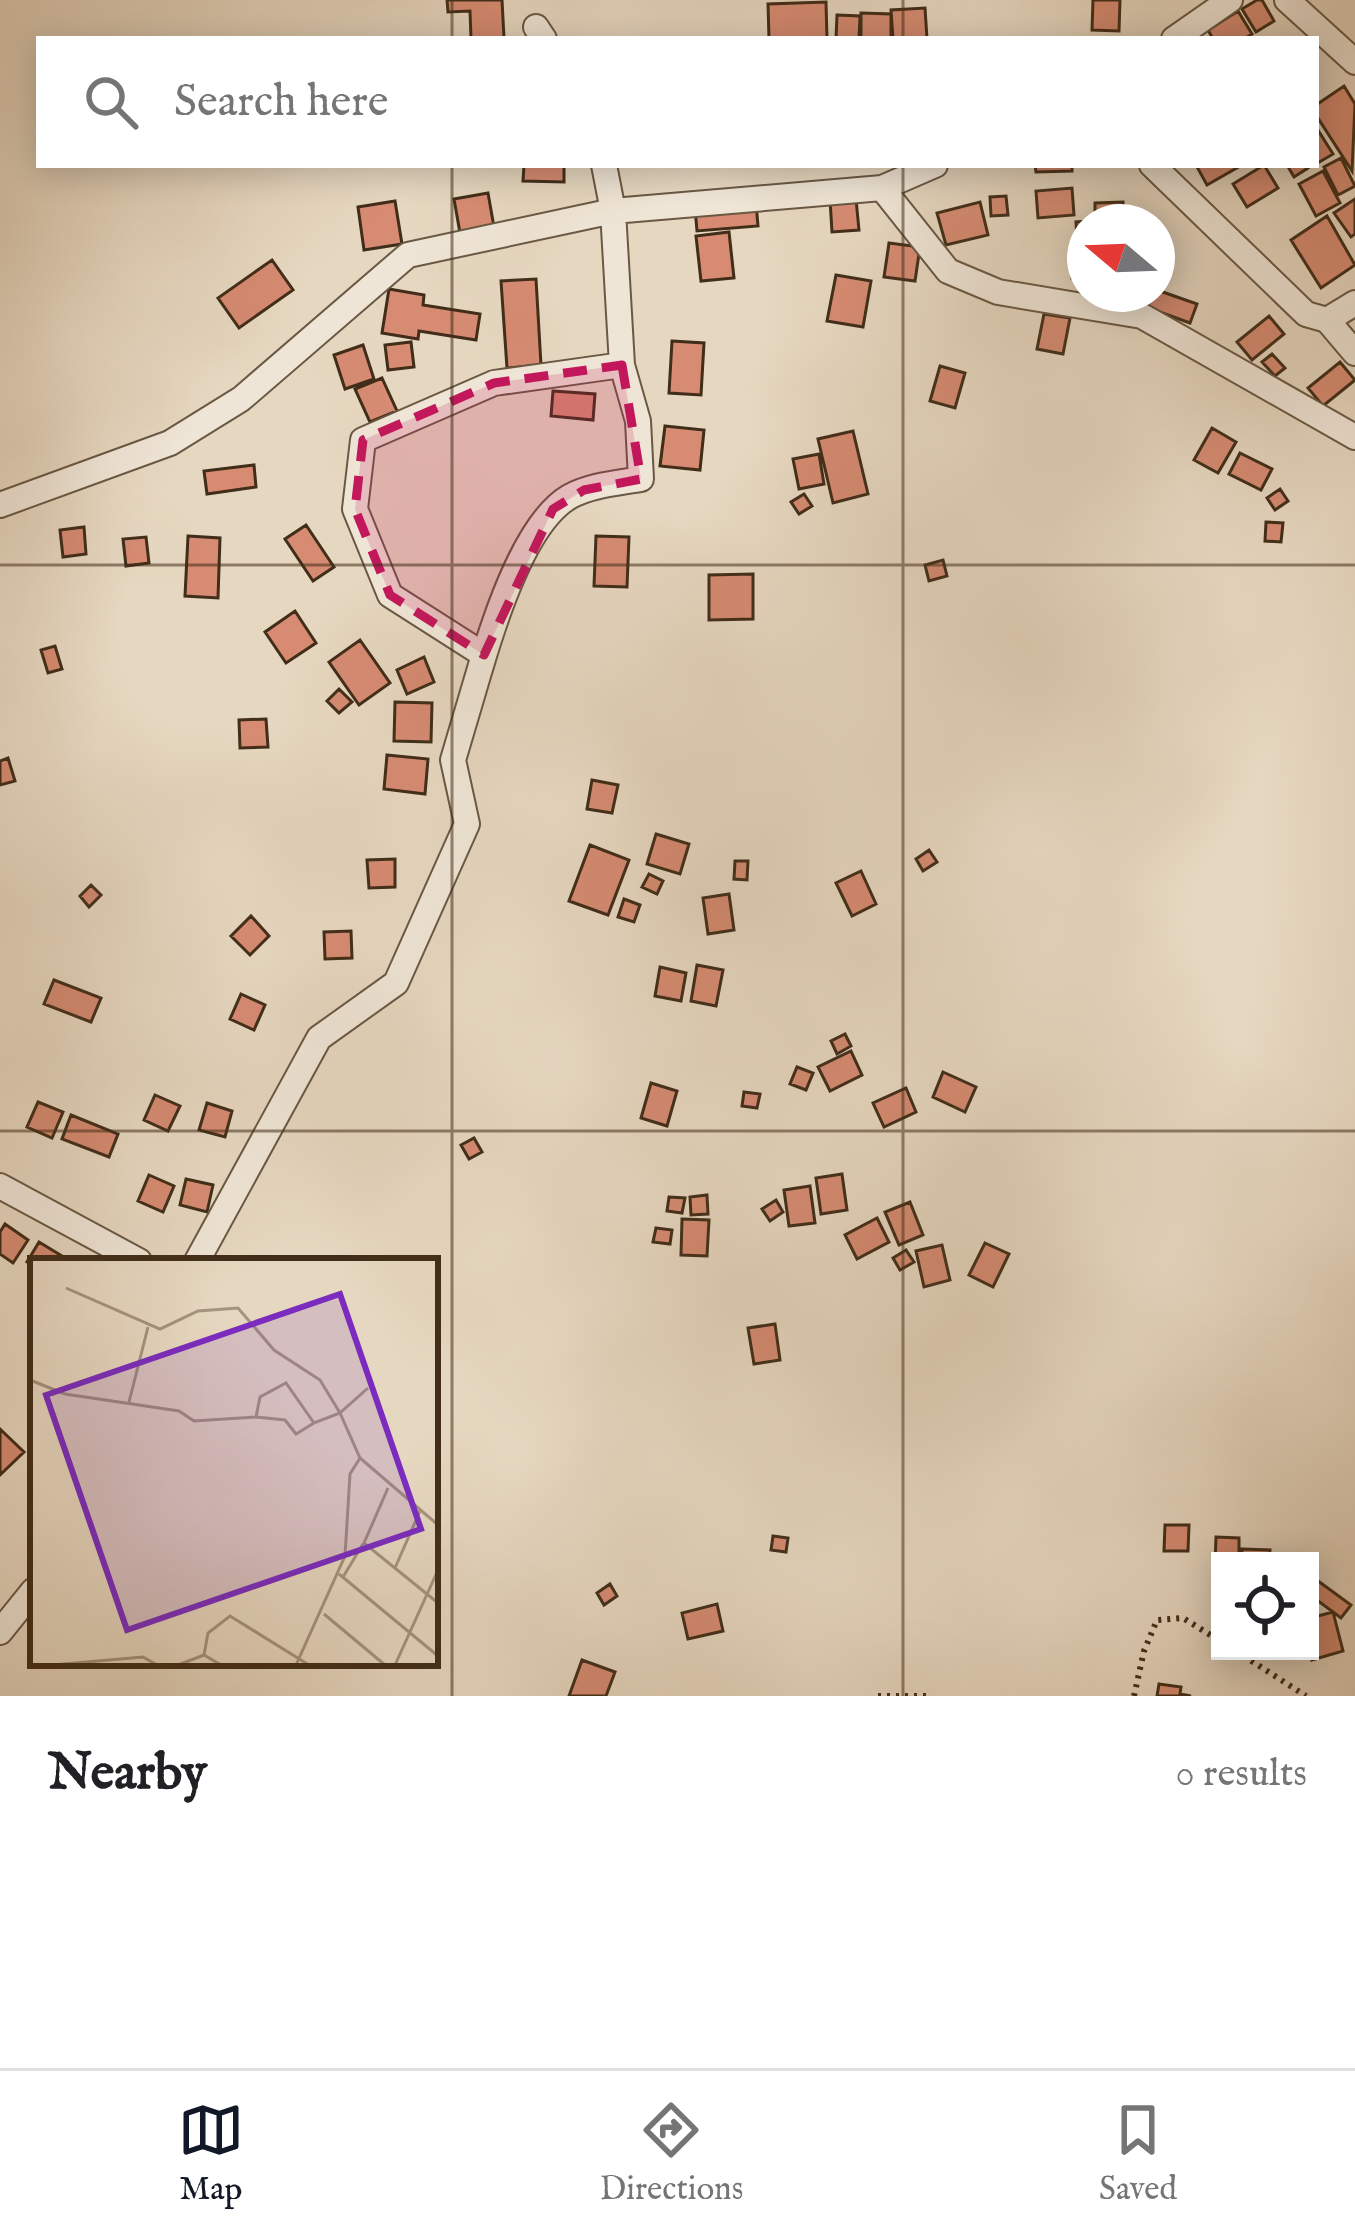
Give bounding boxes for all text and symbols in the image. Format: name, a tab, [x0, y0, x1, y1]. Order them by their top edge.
search box	[36, 36, 1319, 168]
icon: search	[78, 69, 144, 135]
text: Search here	[174, 74, 388, 131]
north arrow	[1067, 204, 1175, 312]
inset map	[30, 1258, 438, 1666]
map controls	[1211, 1552, 1319, 1660]
button: locate	[1211, 1552, 1319, 1660]
text: Nearby	[48, 1742, 207, 1807]
text: 0 results	[1175, 1750, 1307, 1799]
tab: Map	[178, 2097, 244, 2211]
tab: Directions	[600, 2097, 743, 2211]
tab: Saved	[1099, 2097, 1177, 2211]

